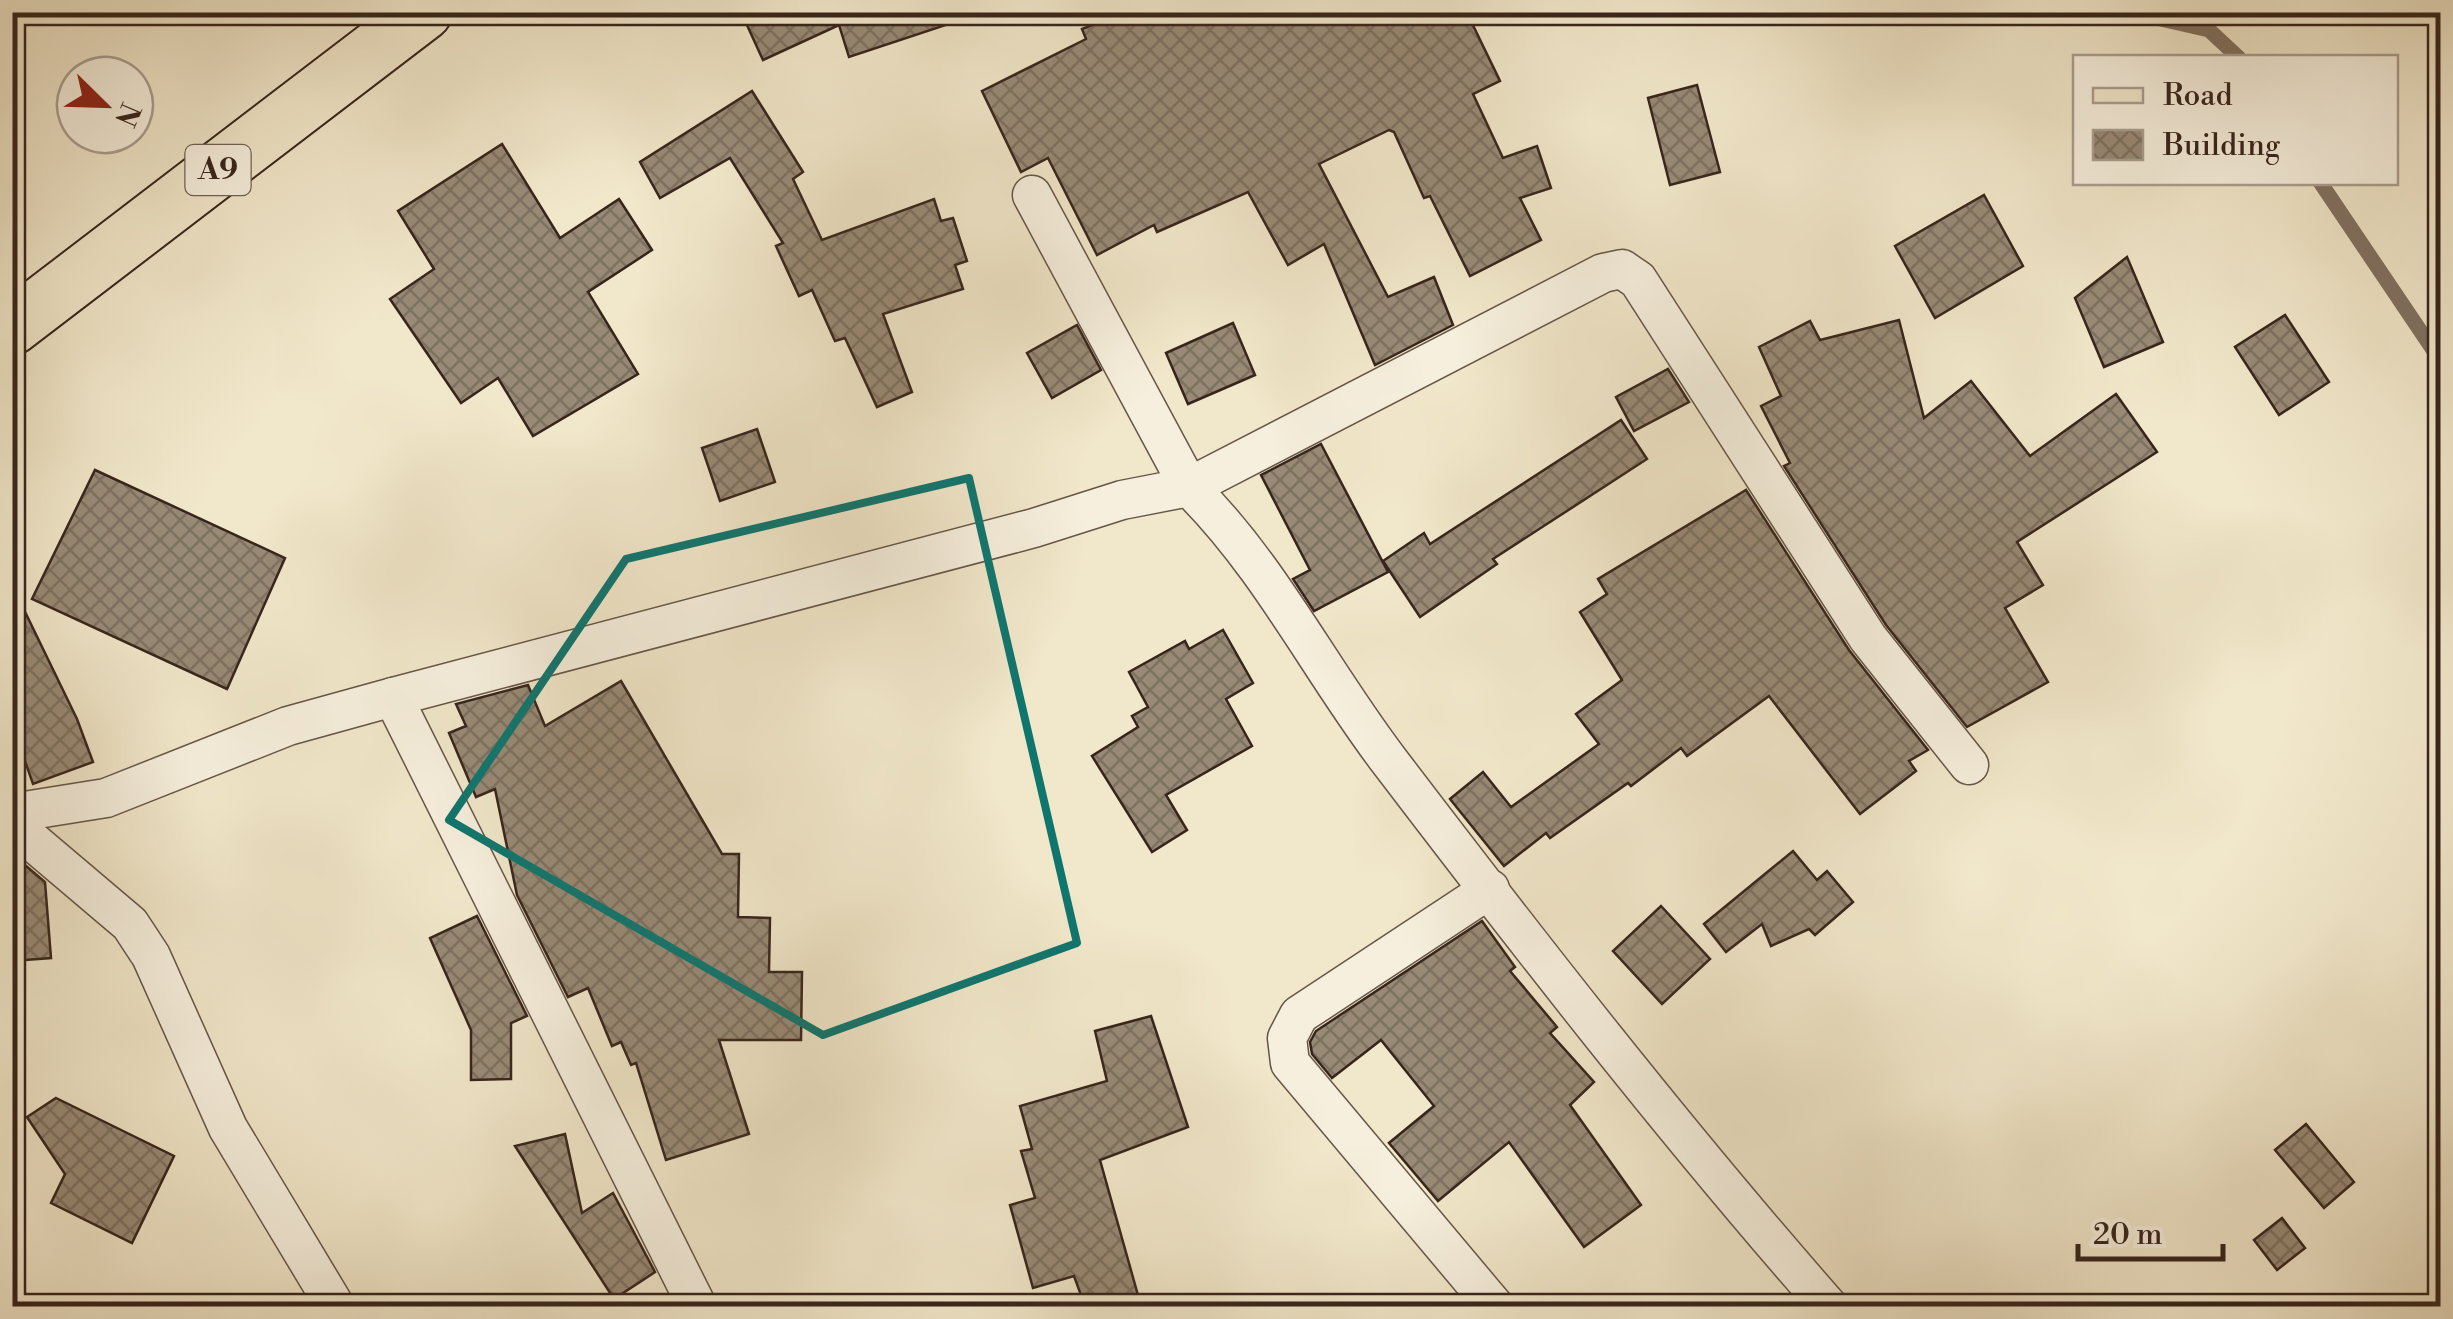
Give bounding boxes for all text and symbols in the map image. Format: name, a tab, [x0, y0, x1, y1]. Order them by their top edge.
north arrow	[55, 55, 155, 155]
legend	[2073, 55, 2398, 185]
text: Road	[2163, 77, 2233, 115]
text: N	[106, 97, 147, 131]
text: Building	[2162, 127, 2281, 165]
road number: A9	[186, 145, 250, 195]
scale bar	[2078, 1199, 2223, 1261]
text: 20 m	[2093, 1216, 2162, 1254]

